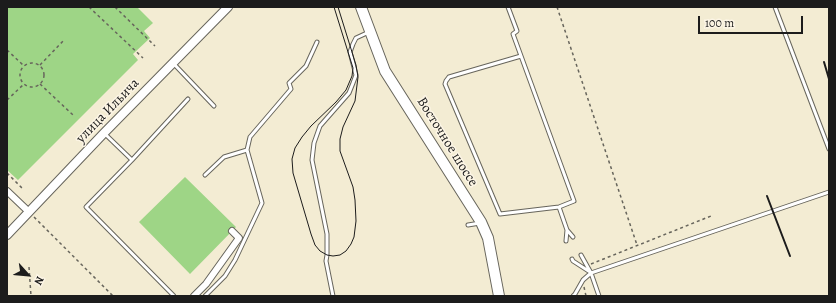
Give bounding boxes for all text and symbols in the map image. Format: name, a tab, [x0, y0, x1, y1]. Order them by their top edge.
scale bar	[700, 8, 805, 34]
text: 100 m	[705, 15, 734, 31]
street label: улица Ильича	[73, 75, 143, 147]
street label: Восточное шоссе	[413, 94, 481, 190]
north arrow	[8, 255, 48, 295]
text: N	[31, 274, 48, 288]

